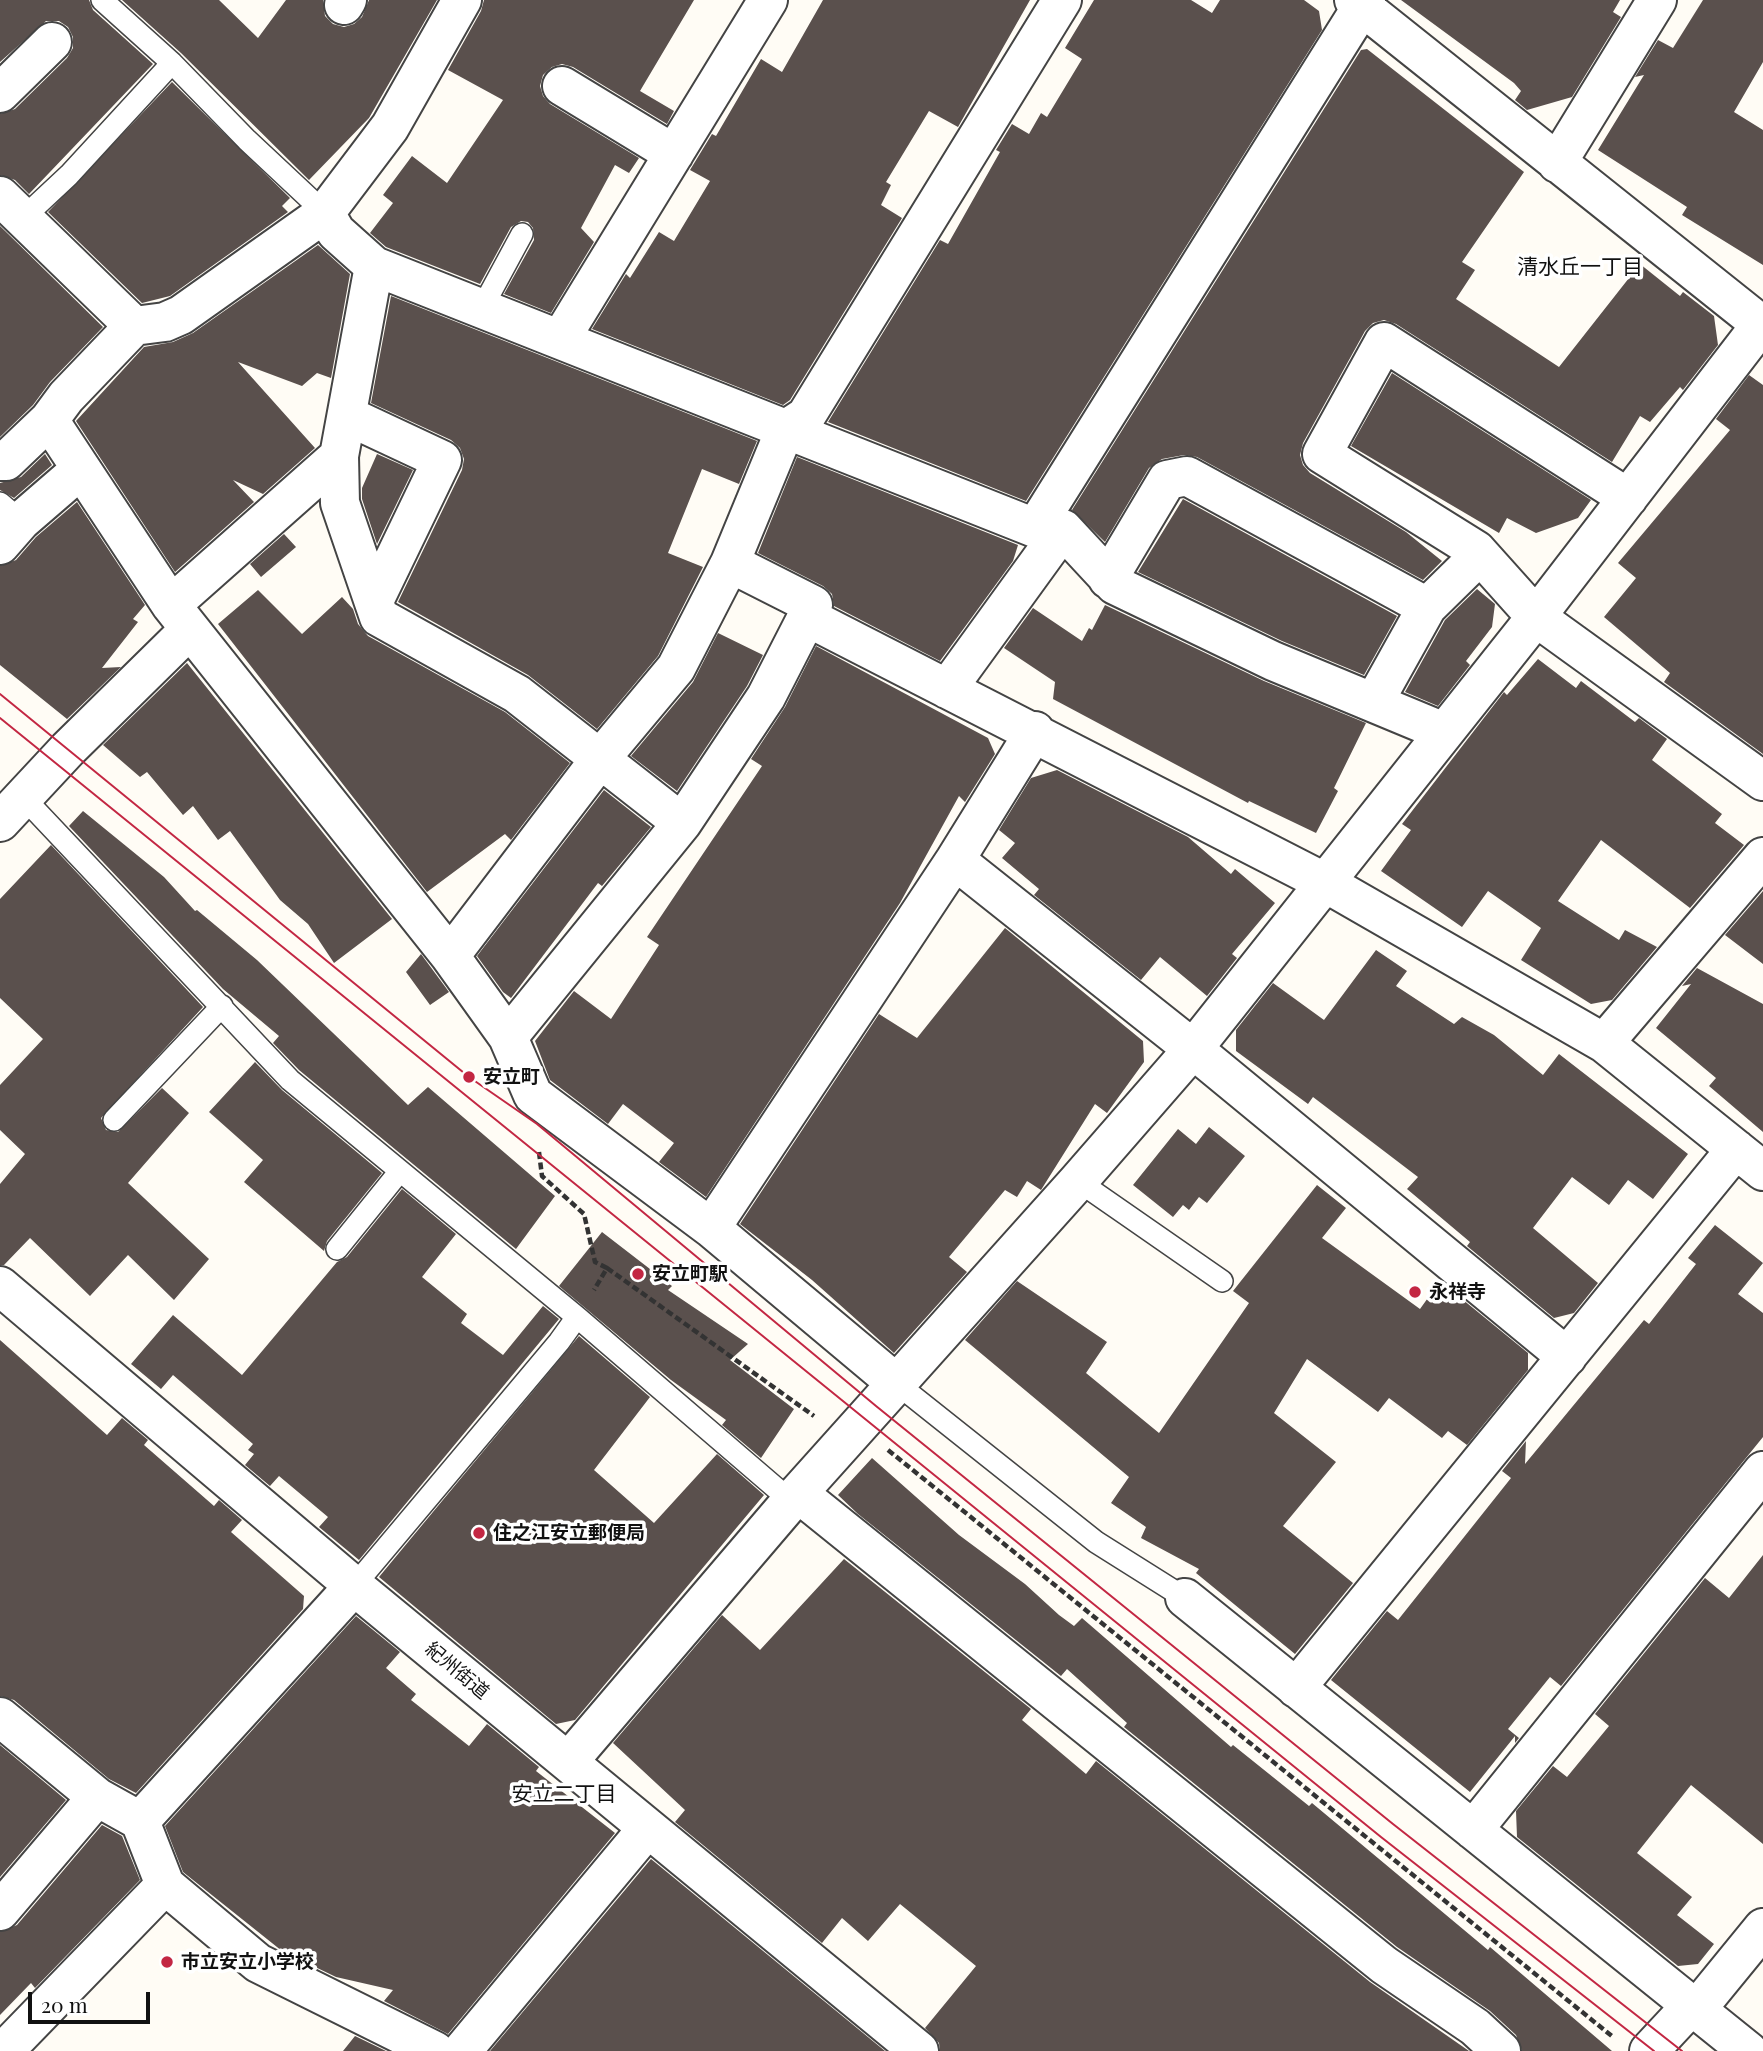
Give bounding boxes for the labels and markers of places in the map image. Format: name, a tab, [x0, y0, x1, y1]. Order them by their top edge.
place label: 安立町	[483, 1066, 540, 1088]
marker: 安立町	[461, 1069, 477, 1085]
place label: 安立町駅	[652, 1263, 728, 1285]
marker: 安立町駅	[630, 1266, 646, 1282]
place label: 永祥寺	[1429, 1281, 1486, 1303]
marker: 永祥寺	[1407, 1284, 1423, 1300]
place label: 住之江安立郵便局	[493, 1522, 645, 1544]
marker: 住之江安立郵便局	[471, 1525, 487, 1541]
place label: 市立安立小学校	[181, 1951, 314, 1973]
marker: 市立安立小学校	[159, 1954, 175, 1970]

